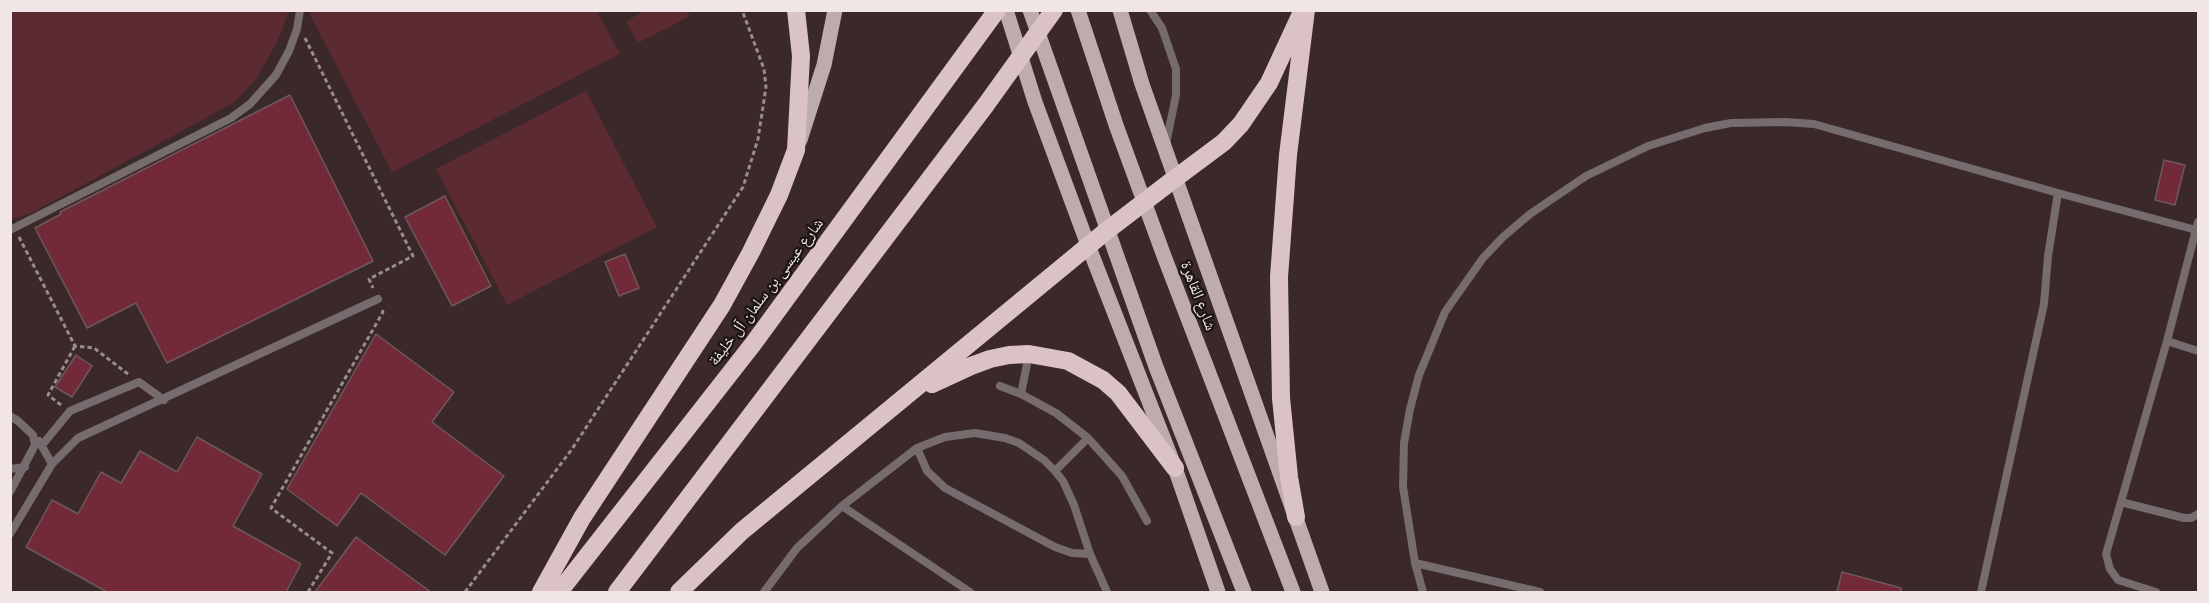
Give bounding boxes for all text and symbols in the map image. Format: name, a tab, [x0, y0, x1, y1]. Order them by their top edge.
street label: شارع عيسى بن سلمان آل خليفة	[704, 215, 828, 369]
street label: شارع القاهرة	[1176, 259, 1220, 333]

